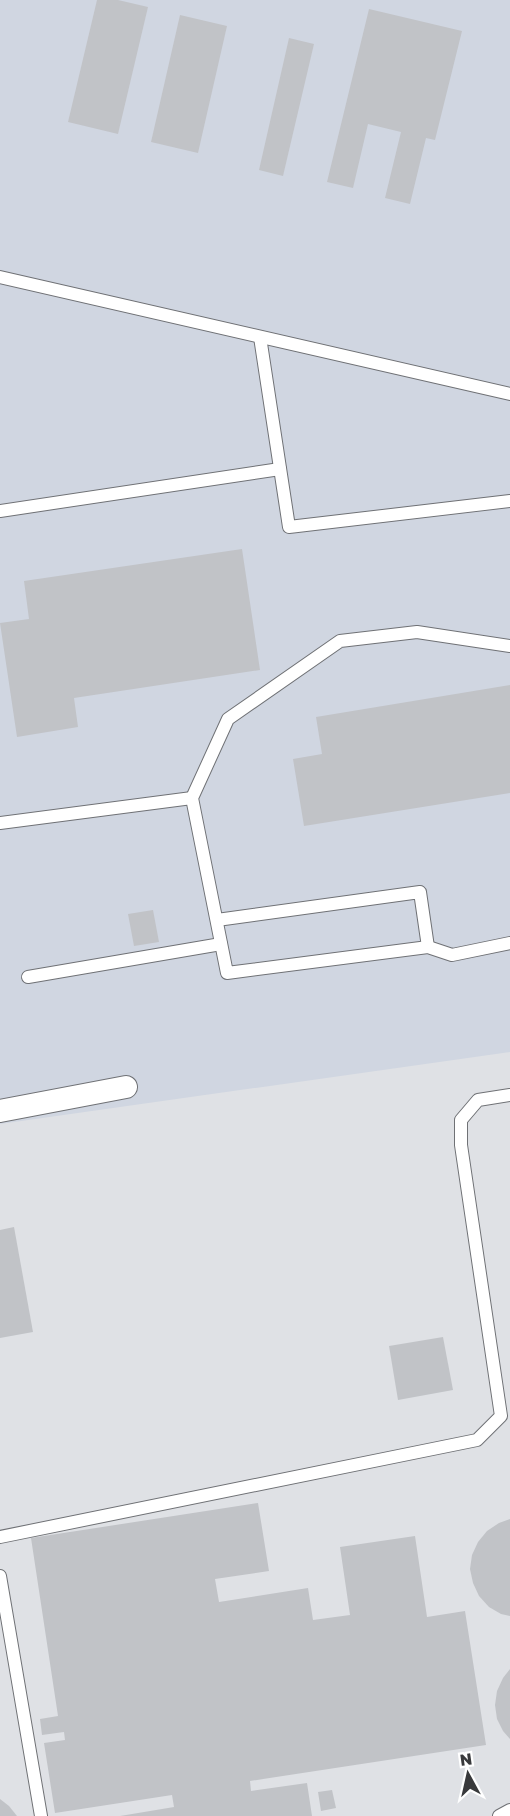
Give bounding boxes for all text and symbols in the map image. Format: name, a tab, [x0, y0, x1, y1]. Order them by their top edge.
north arrow	[438, 1744, 498, 1804]
text: N	[458, 1748, 473, 1770]

